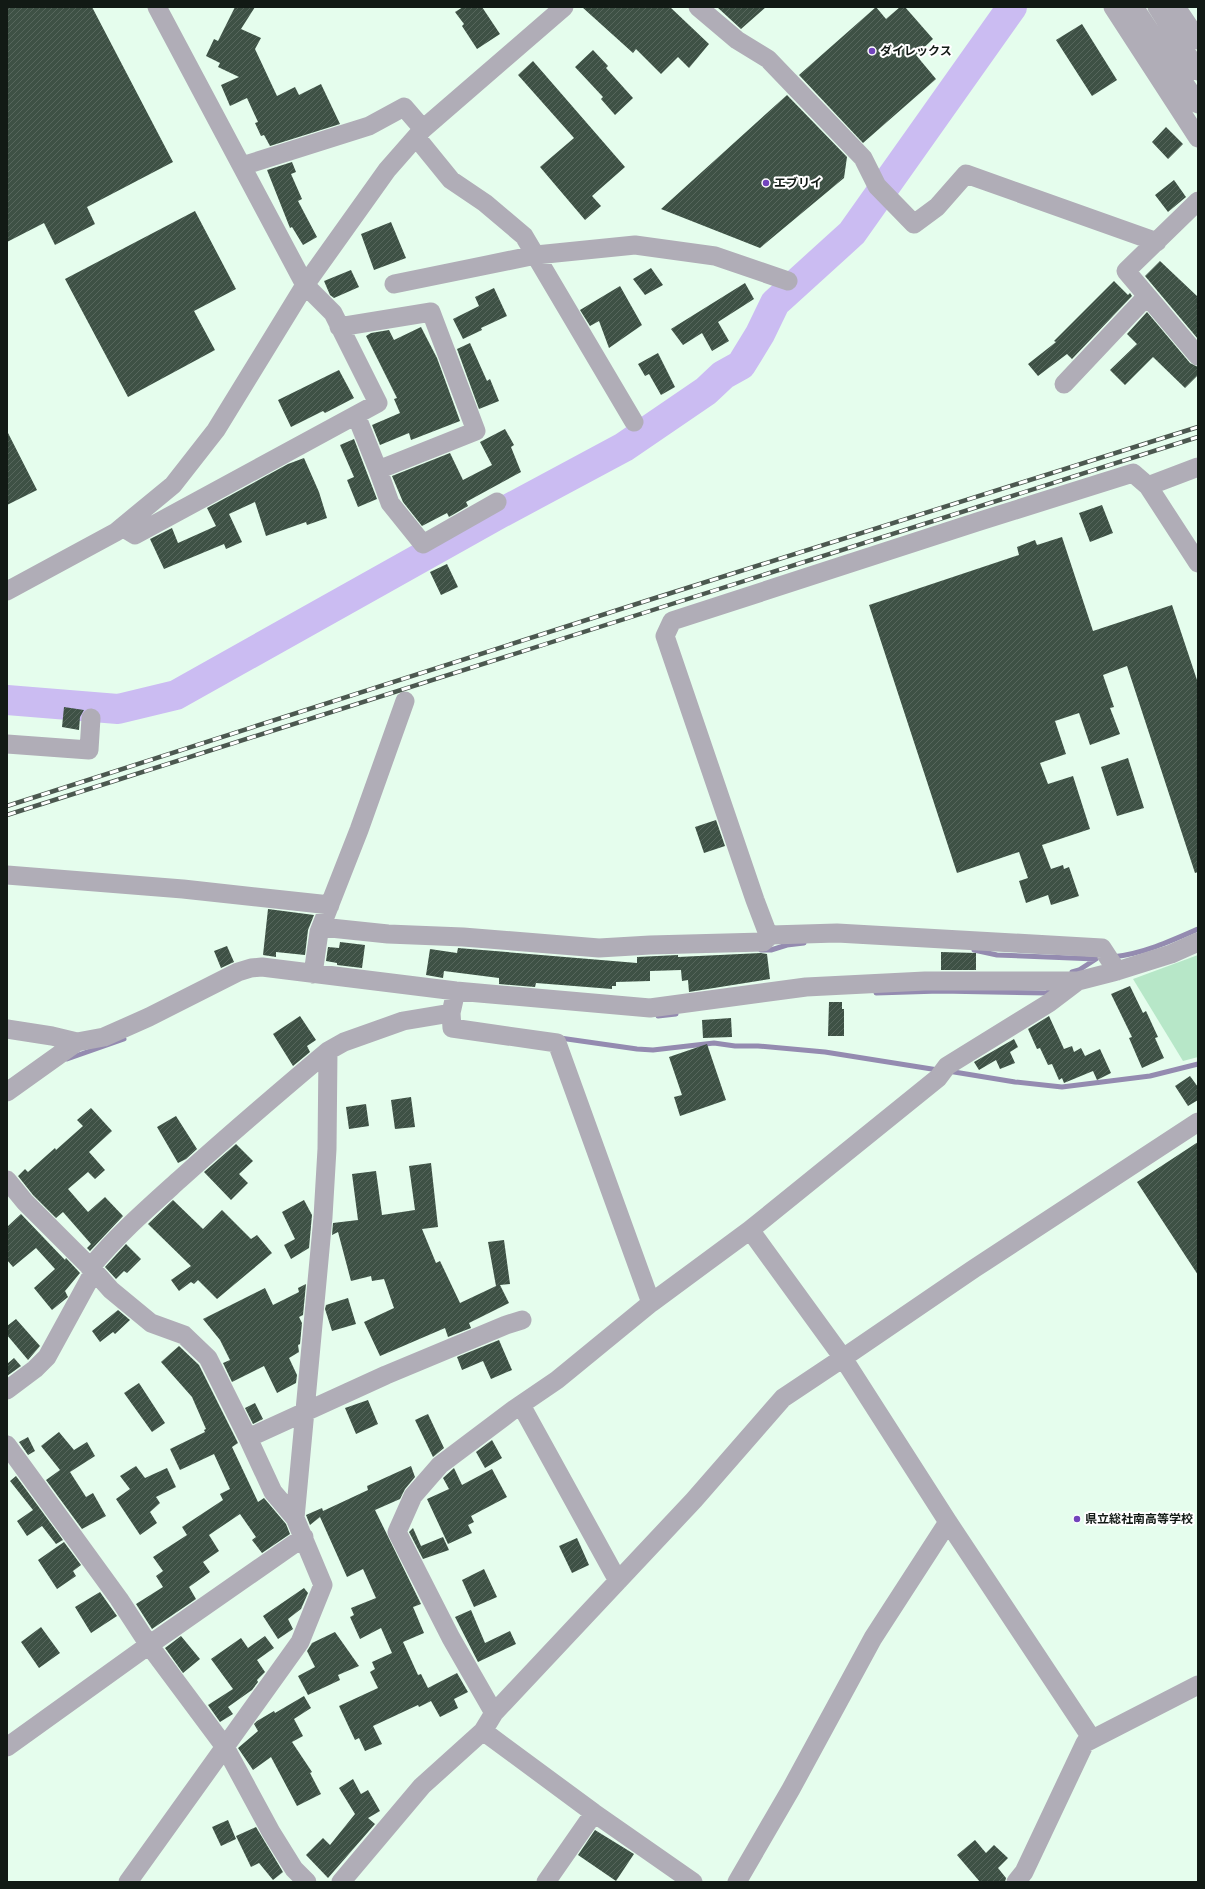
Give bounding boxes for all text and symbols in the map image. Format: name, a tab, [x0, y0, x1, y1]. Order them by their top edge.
place label: ダイレックス	[880, 43, 952, 58]
marker: ダイレックス	[867, 46, 877, 56]
place label: エブリイ	[774, 175, 822, 190]
marker: エブリイ	[761, 178, 771, 188]
place label: 県立総社南高等学校	[1085, 1511, 1193, 1526]
marker: 県立総社南高等学校	[1072, 1514, 1082, 1524]

